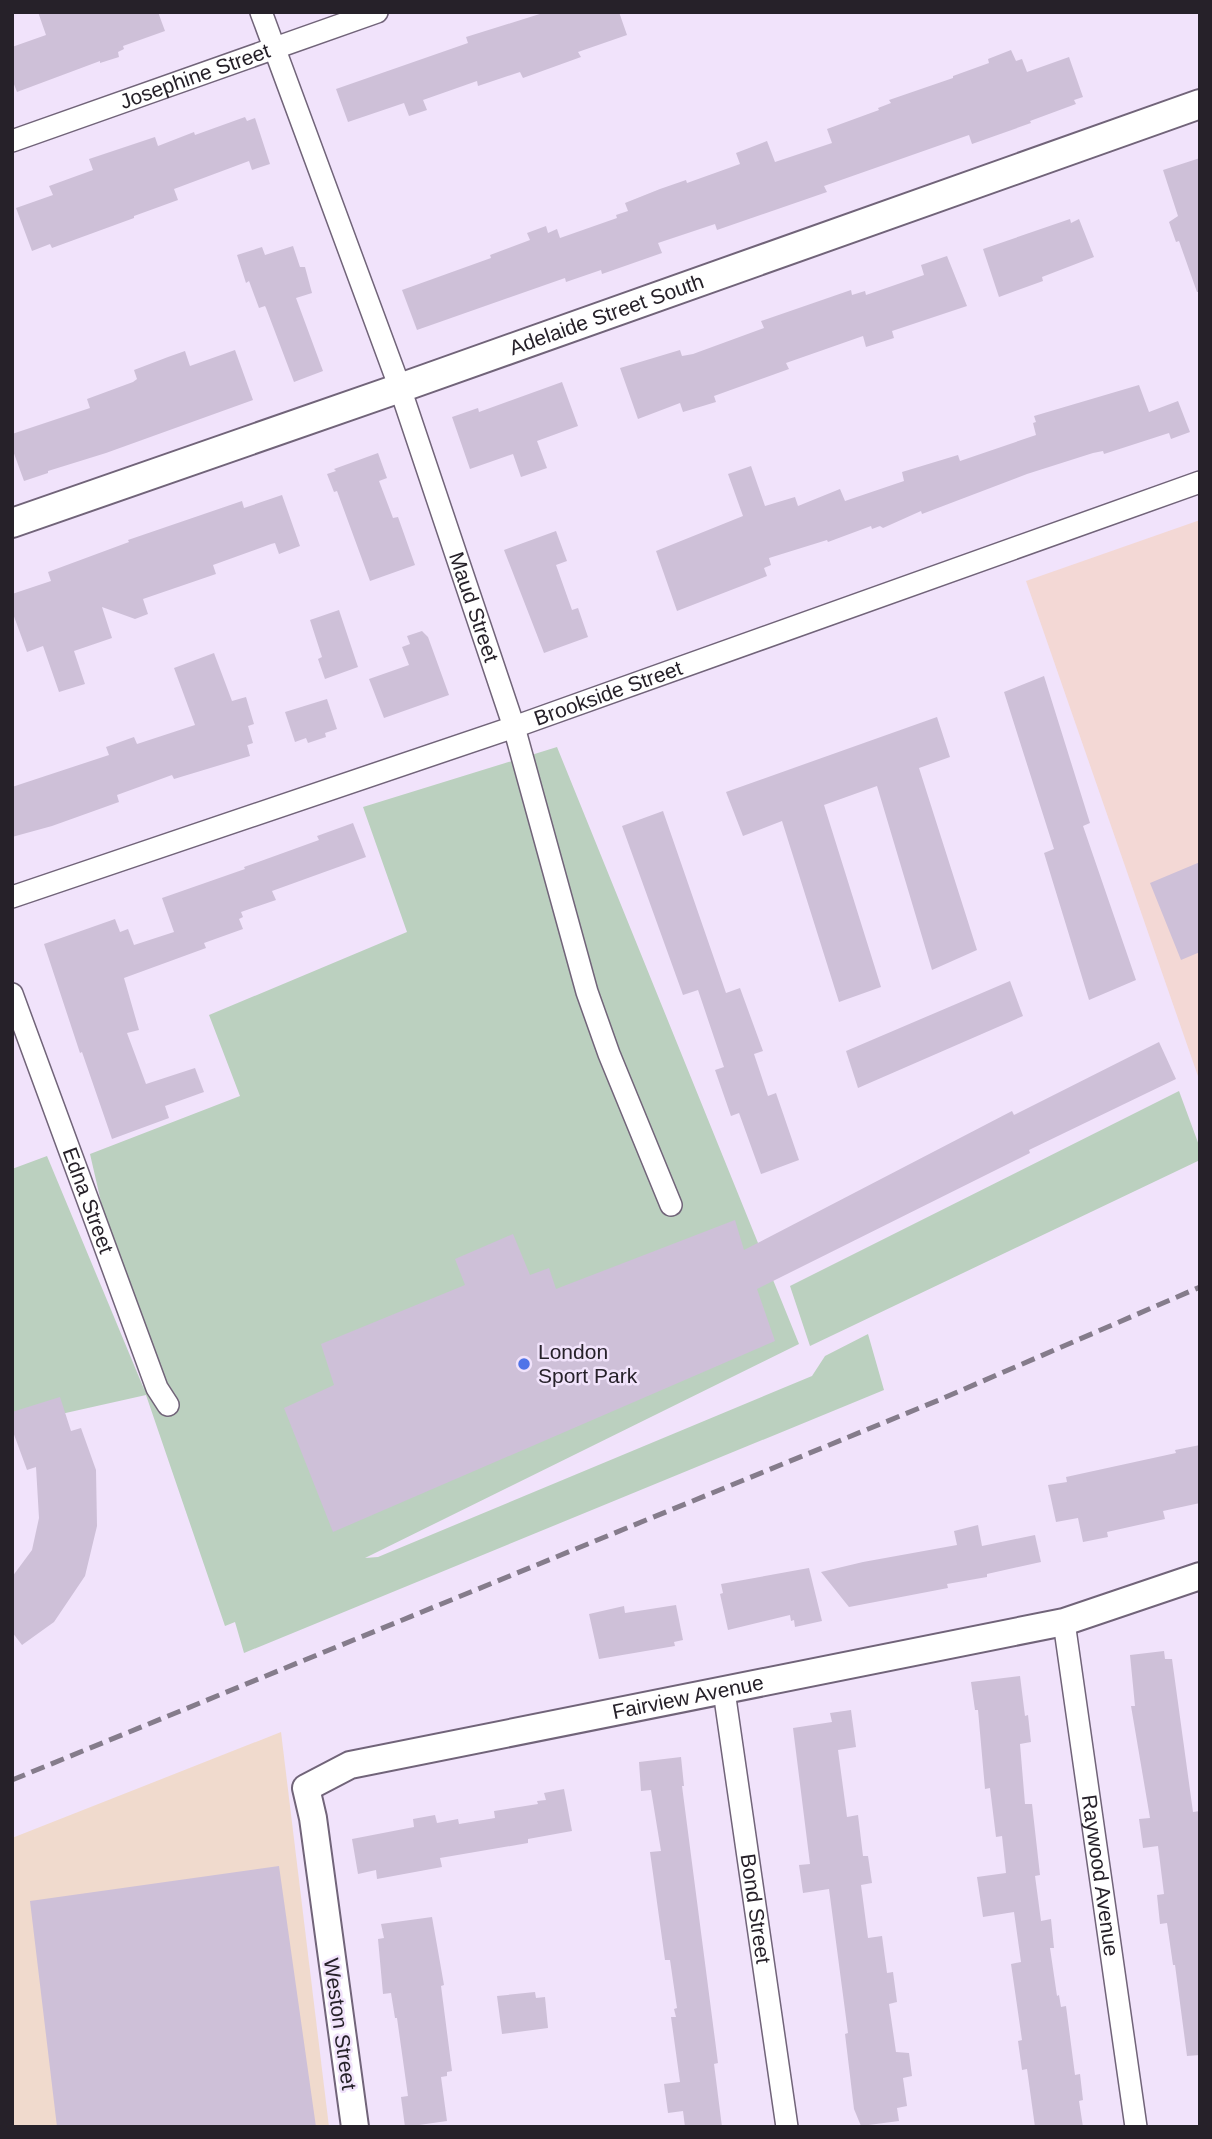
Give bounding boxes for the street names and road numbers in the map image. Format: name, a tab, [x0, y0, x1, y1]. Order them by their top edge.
street label: Josephine Street	[117, 39, 273, 113]
street label: Adelaide Street South	[506, 269, 707, 359]
street label: Maud Street	[445, 549, 503, 665]
street label: Brookside Street	[531, 656, 685, 730]
street label: Edna Street	[58, 1144, 118, 1256]
street label: Fairview Avenue	[610, 1670, 766, 1723]
street label: Raywood Avenue	[1078, 1793, 1124, 1958]
street label: Bond Street	[737, 1852, 775, 1965]
street label: Weston Street	[320, 1957, 361, 2091]

